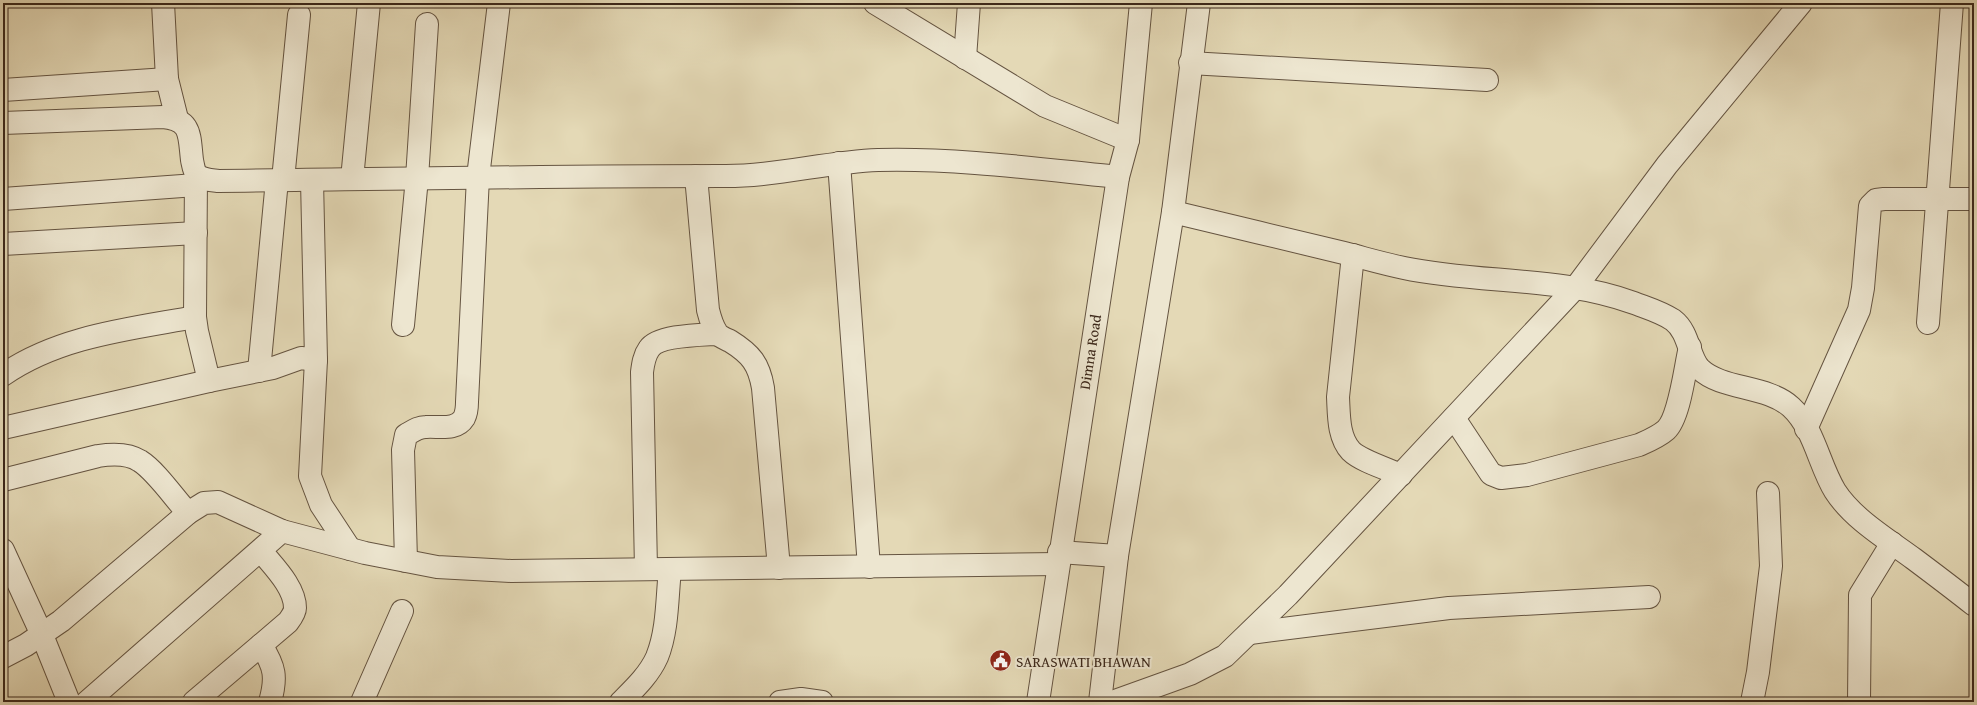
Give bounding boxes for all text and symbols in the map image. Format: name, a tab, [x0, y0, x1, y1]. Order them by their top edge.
street label: Dimna Road	[1074, 313, 1106, 391]
public building icon: SARASWATI BHAWAN	[987, 648, 1013, 674]
place label: SARASWATI BHAWAN	[1016, 651, 1151, 672]

